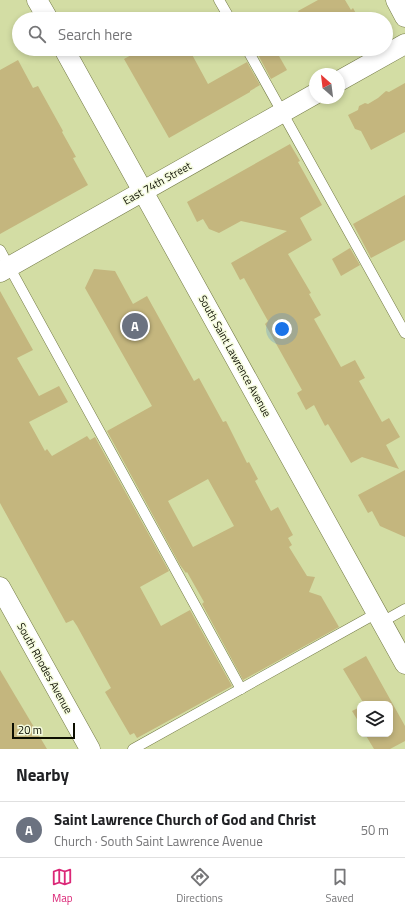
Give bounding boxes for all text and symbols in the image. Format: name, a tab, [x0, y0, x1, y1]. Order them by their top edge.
search box	[12, 12, 393, 56]
icon: search	[26, 23, 48, 45]
text: Search here	[58, 23, 132, 46]
north arrow	[309, 68, 345, 104]
street label: East 74th Street	[120, 158, 194, 208]
street label: South Saint Lawrence Avenue	[195, 292, 275, 420]
pin: A	[122, 311, 148, 341]
your location	[272, 319, 292, 339]
street label: South Rhodes Avenue	[13, 620, 77, 717]
map controls	[357, 701, 393, 737]
button: layers	[357, 701, 393, 737]
scale bar	[12, 721, 75, 740]
text: 20 m	[18, 722, 42, 738]
text: Nearby	[16, 762, 69, 788]
text: Saint Lawrence Church of God and Christ	[54, 808, 316, 831]
text: A	[25, 820, 33, 840]
text: 50 m	[361, 820, 389, 840]
text: Church · South Saint Lawrence Avenue	[54, 831, 263, 851]
tab: Map	[51, 866, 73, 906]
tab: Directions	[176, 866, 223, 906]
tab: Saved	[326, 866, 354, 906]

